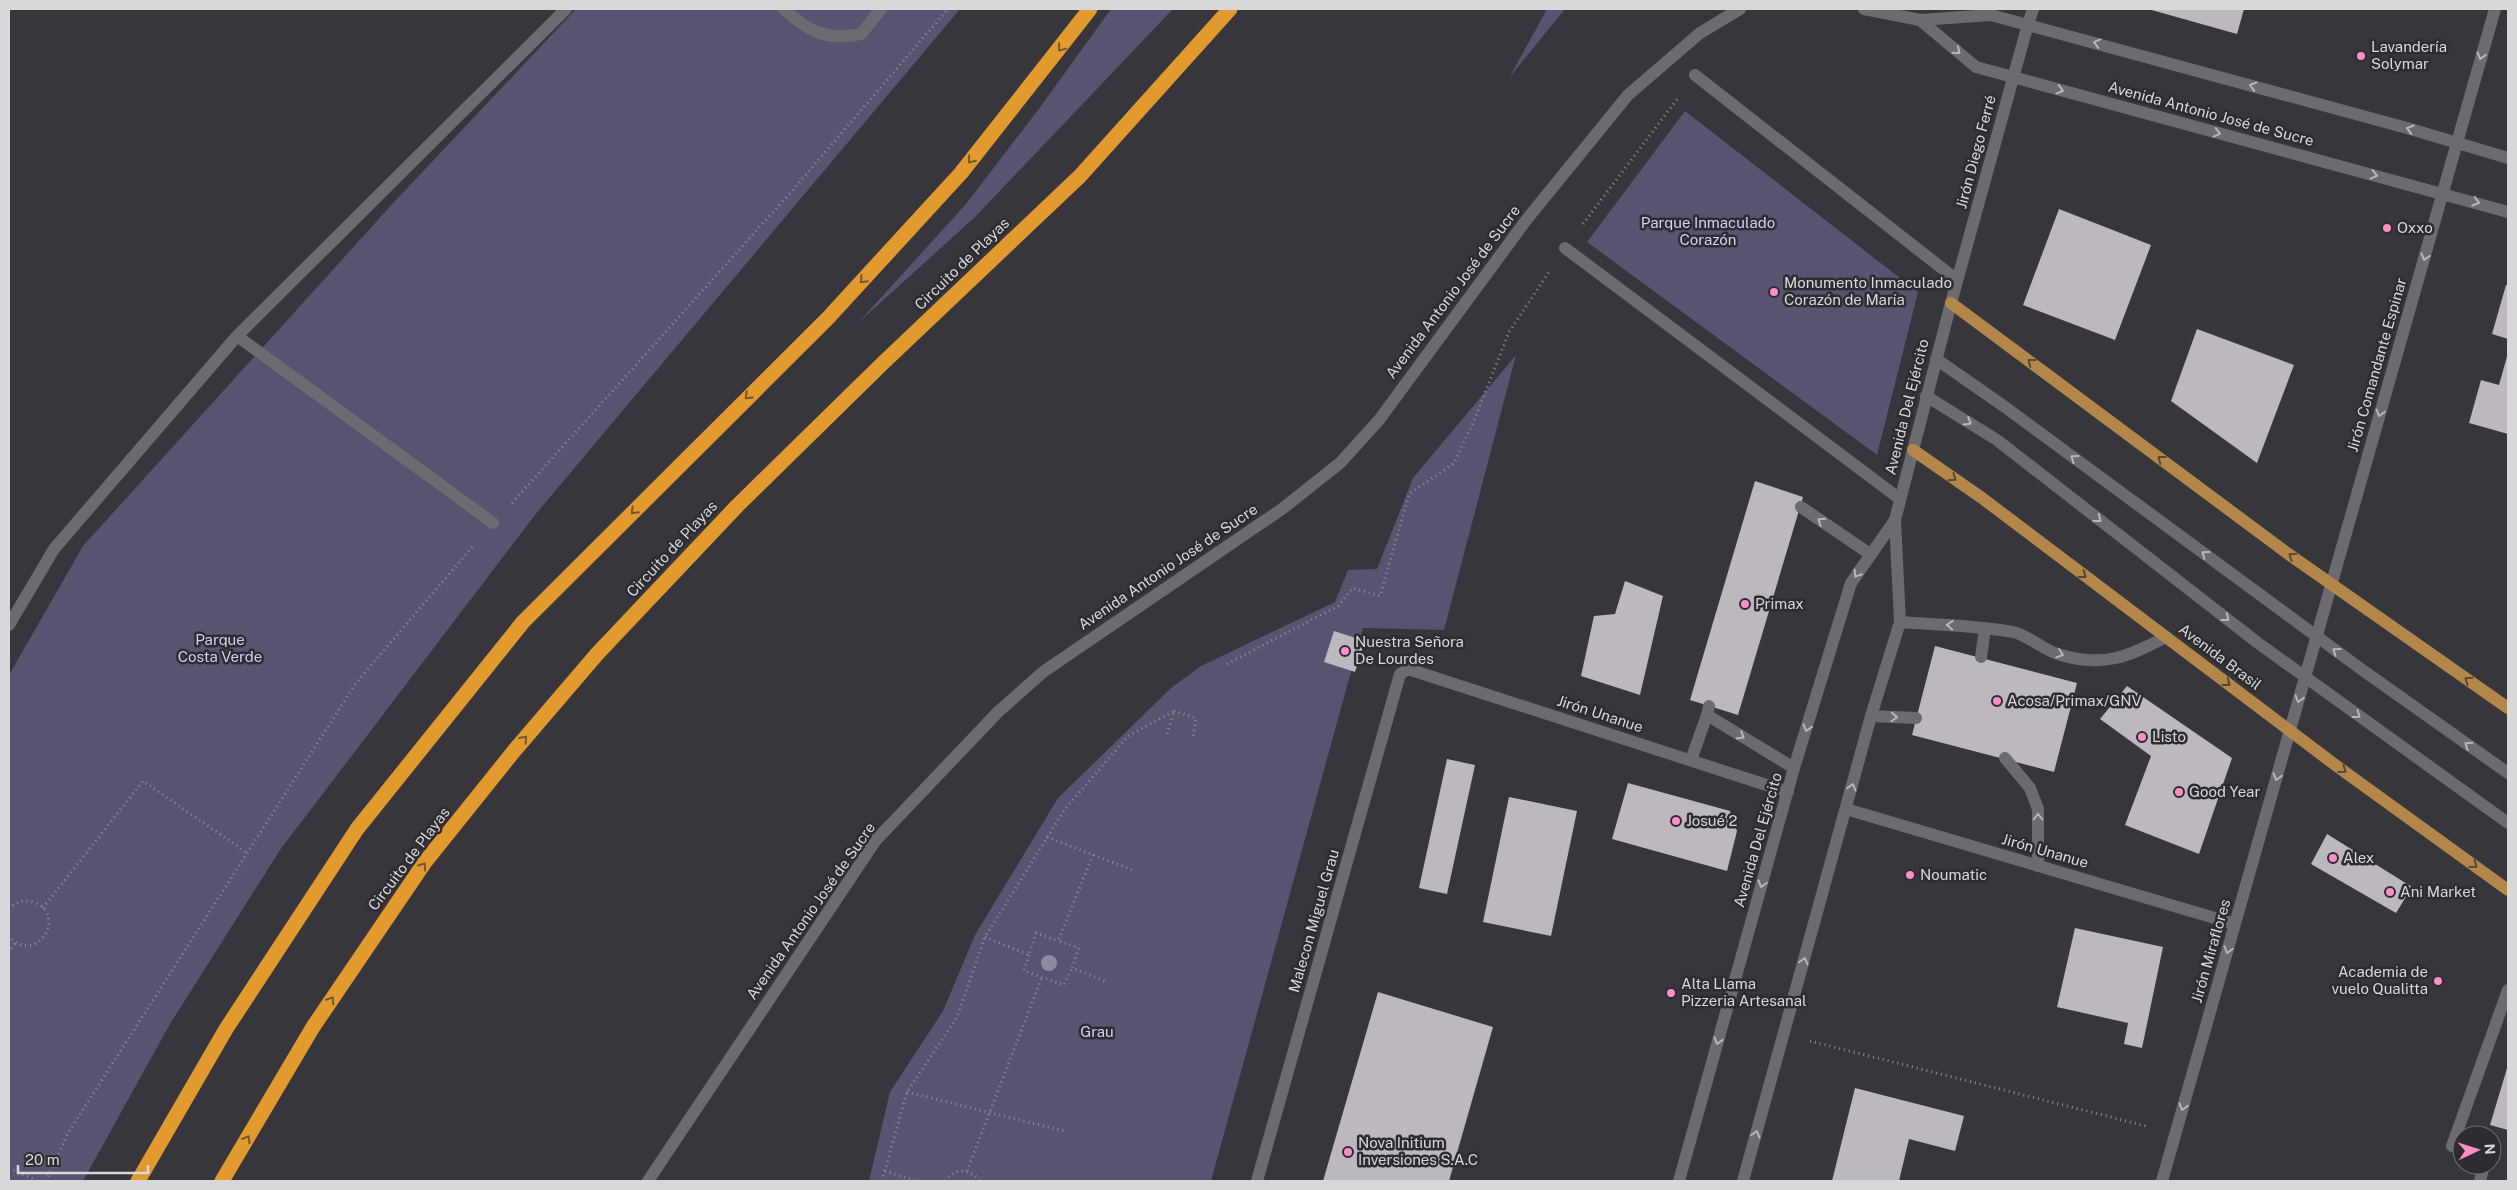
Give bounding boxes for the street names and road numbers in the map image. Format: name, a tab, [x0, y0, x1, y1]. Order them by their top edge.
street label: Avenida Antonio José de Sucre	[2106, 78, 2316, 149]
street label: Jirón Diego Ferré	[1952, 93, 1999, 211]
street label: Avenida Antonio José de Sucre	[1382, 202, 1523, 382]
street label: Circuito de Playas	[911, 214, 1012, 313]
street label: Jirón Comandante Espinar	[2343, 276, 2410, 454]
street label: Avenida Del Ejército	[1881, 337, 1932, 477]
street label: Circuito de Playas	[623, 497, 720, 600]
street label: Avenida Antonio José de Sucre	[1075, 500, 1260, 633]
street label: Avenida Brasil	[2176, 620, 2265, 693]
street label: Jirón Unanue	[1555, 692, 1645, 735]
street label: Avenida Del Ejército	[1730, 771, 1785, 909]
street label: Circuito de Playas	[364, 804, 453, 914]
street label: Avenida Antonio José de Sucre	[743, 819, 878, 1002]
street label: Jirón Unanue	[2000, 830, 2090, 871]
street label: Malecon Miguel Grau	[1285, 847, 1342, 994]
street label: Jirón Miraflores	[2188, 897, 2233, 1005]

